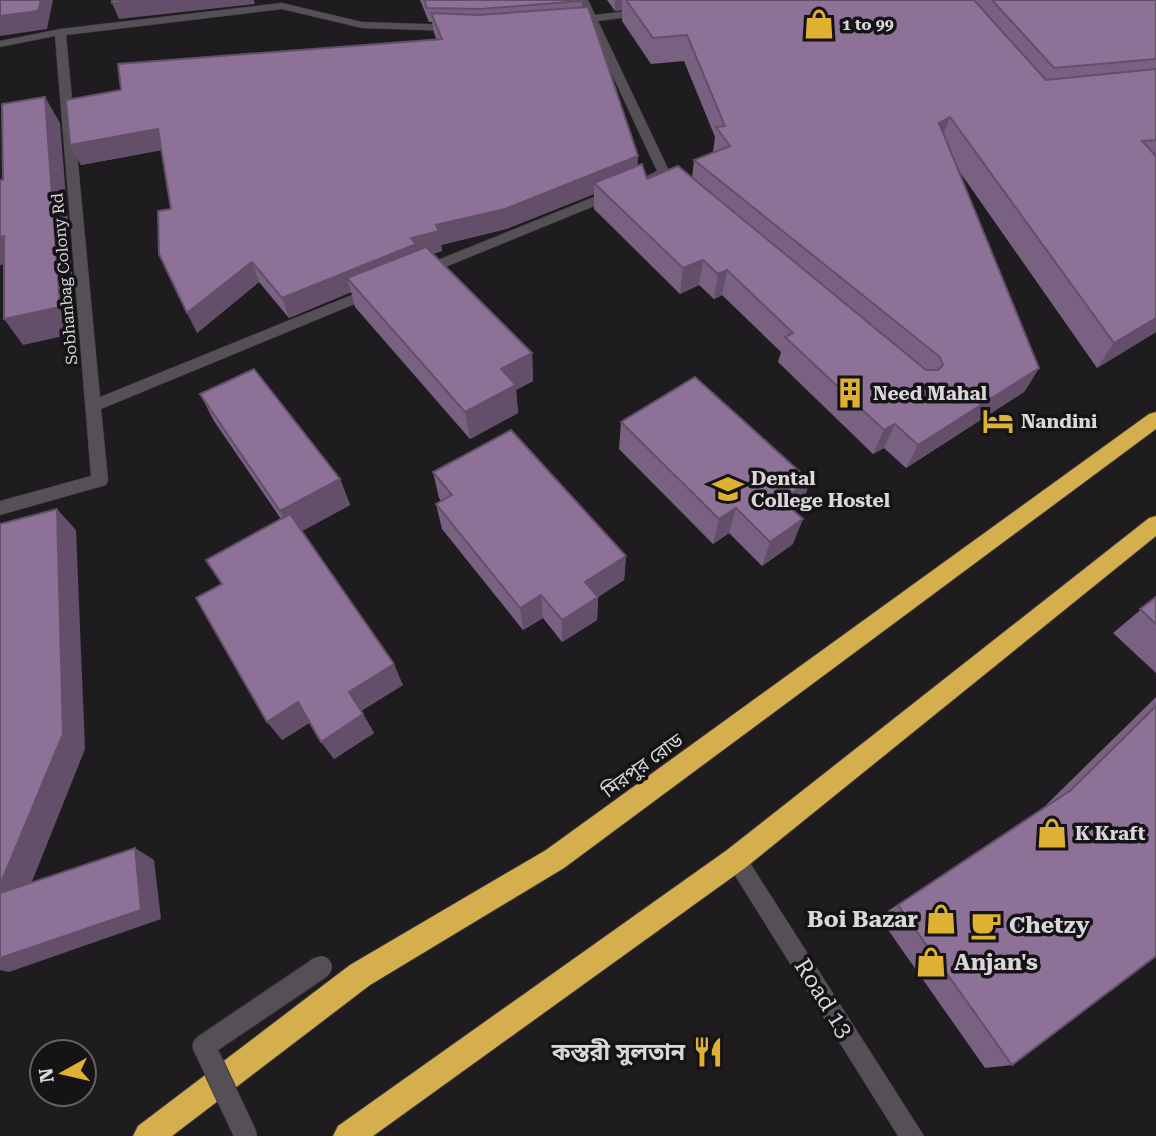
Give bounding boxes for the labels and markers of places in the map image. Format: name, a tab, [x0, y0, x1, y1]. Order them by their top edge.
shop icon: 1 to 99	[802, 7, 836, 41]
place label: 1 to 99	[842, 15, 894, 34]
building icon: Need Mahal	[833, 376, 867, 410]
place label: Need Mahal	[873, 382, 987, 405]
hotel icon: Nandini	[981, 404, 1015, 438]
place label: Nandini	[1021, 410, 1097, 433]
place label: Dental College Hostel	[751, 467, 890, 512]
school or university icon: Dental College Hostel	[711, 472, 745, 506]
shop icon: K Kraft	[1035, 816, 1069, 850]
place label: K Kraft	[1075, 822, 1146, 845]
shop icon: Boi Bazar	[924, 902, 958, 936]
place label: Boi Bazar	[807, 906, 918, 933]
cafe icon: Chetzy	[969, 908, 1003, 942]
place label: Chetzy	[1009, 912, 1090, 939]
shop icon: Anjan's	[914, 945, 948, 979]
place label: Anjan's	[954, 949, 1038, 976]
restaurant icon: কস্তরী সুলতান	[691, 1035, 725, 1069]
place label: কস্তরী সুলতান	[551, 1038, 686, 1066]

